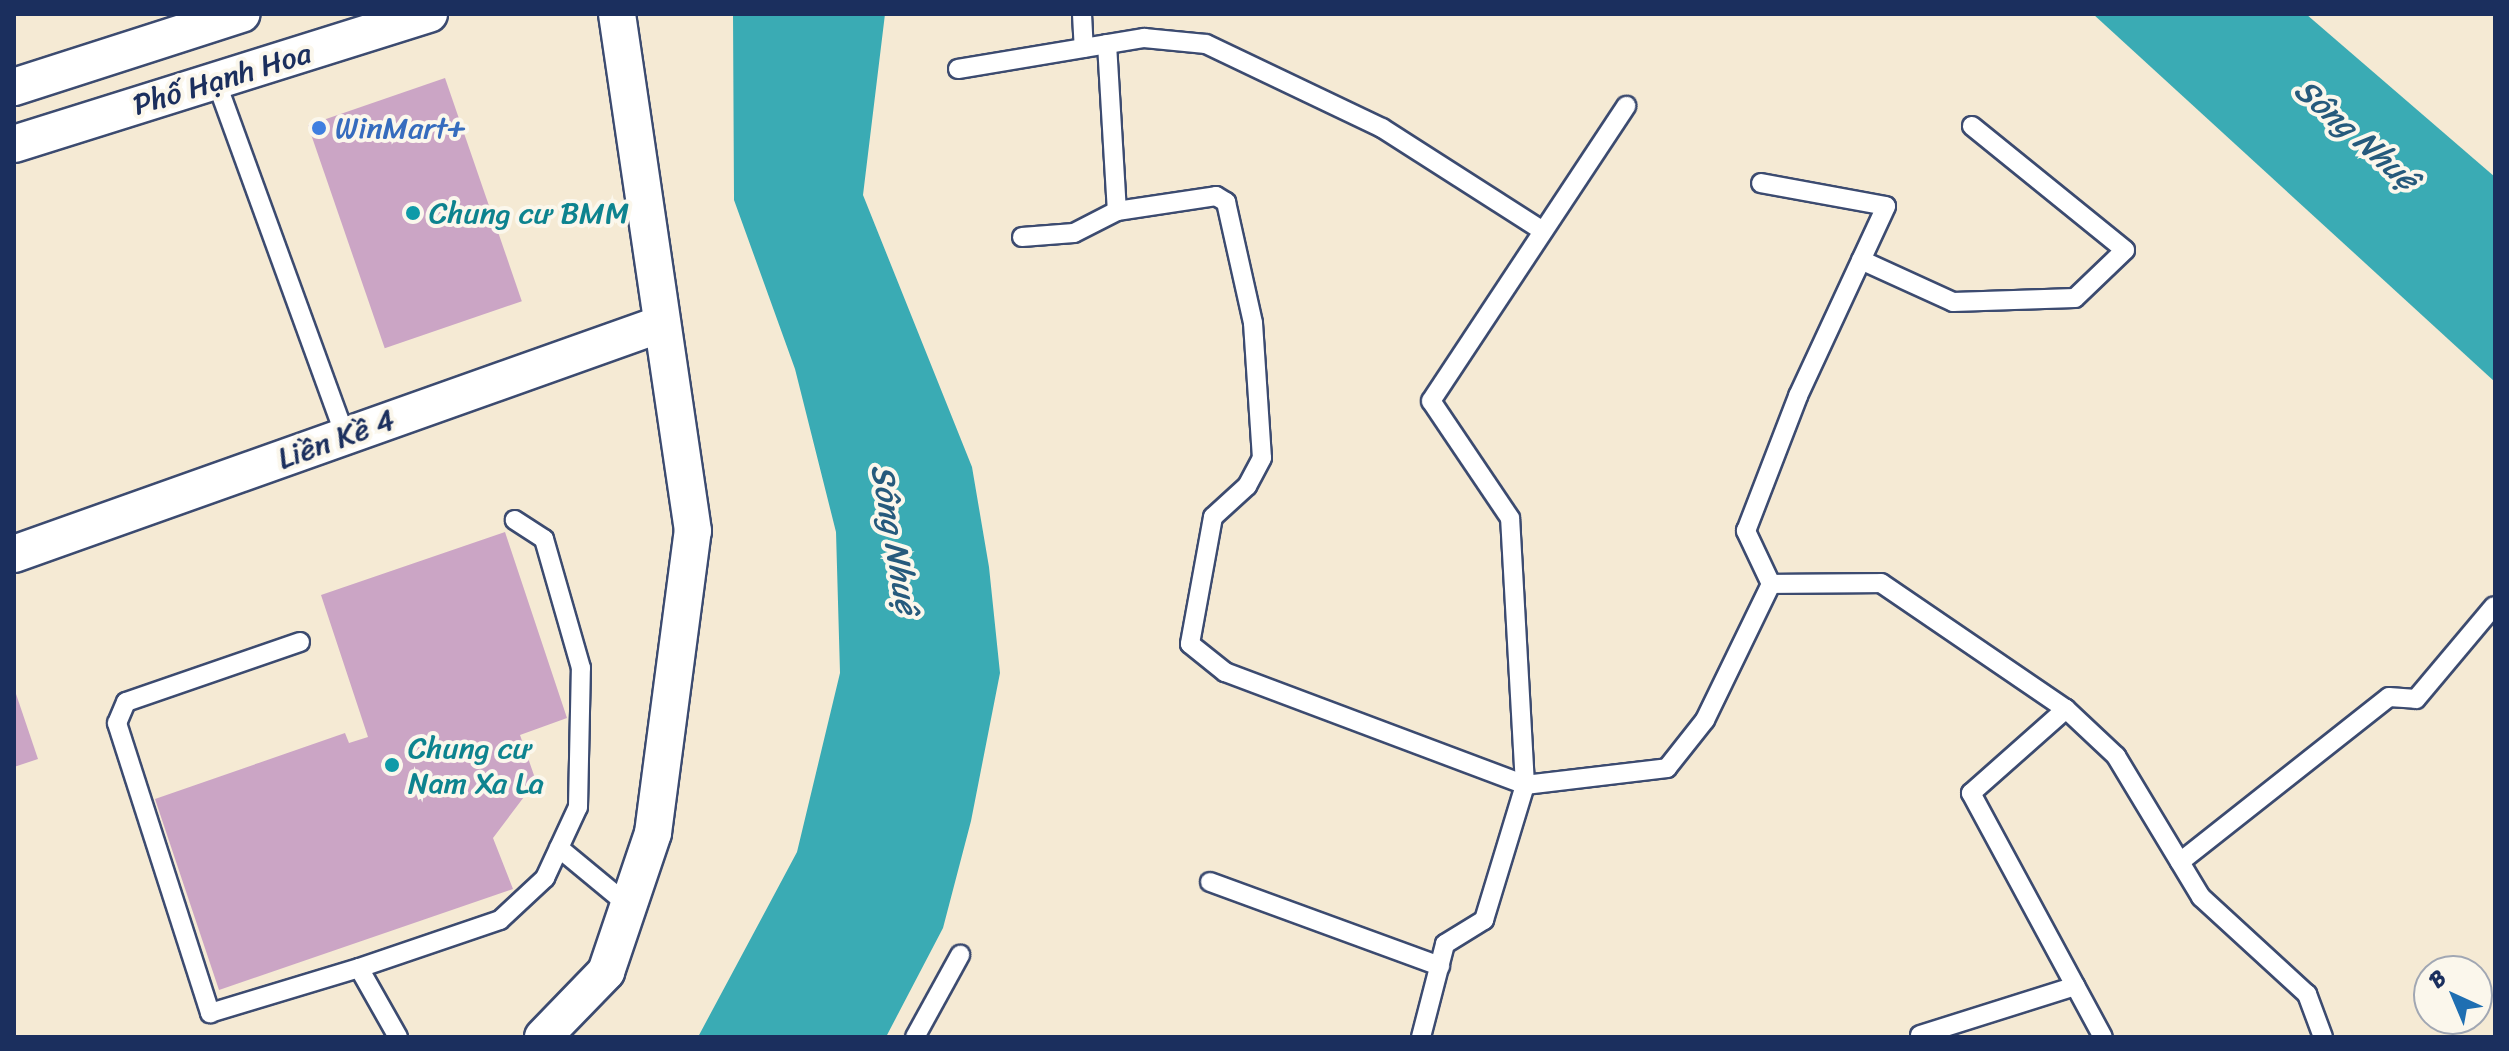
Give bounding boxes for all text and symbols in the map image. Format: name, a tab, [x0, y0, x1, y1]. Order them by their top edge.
street label: Phố Hạnh Hoa	[129, 35, 315, 123]
water label: Sông Nhuệ	[2287, 71, 2425, 199]
place label: WinMart+	[335, 110, 466, 146]
marker: WinMart+	[310, 119, 328, 137]
place label: Chung cư BMM	[429, 195, 629, 231]
marker: Chung cư BMM	[404, 204, 422, 222]
street label: Liền Kề 4	[273, 401, 399, 477]
water label: Sông Nhuệ	[862, 461, 926, 617]
place label: Chung cư Nam Xa La	[408, 730, 544, 800]
marker: Chung cư Nam Xa La	[383, 756, 401, 774]
north arrow	[2413, 955, 2493, 1035]
text: B	[2419, 960, 2456, 998]

